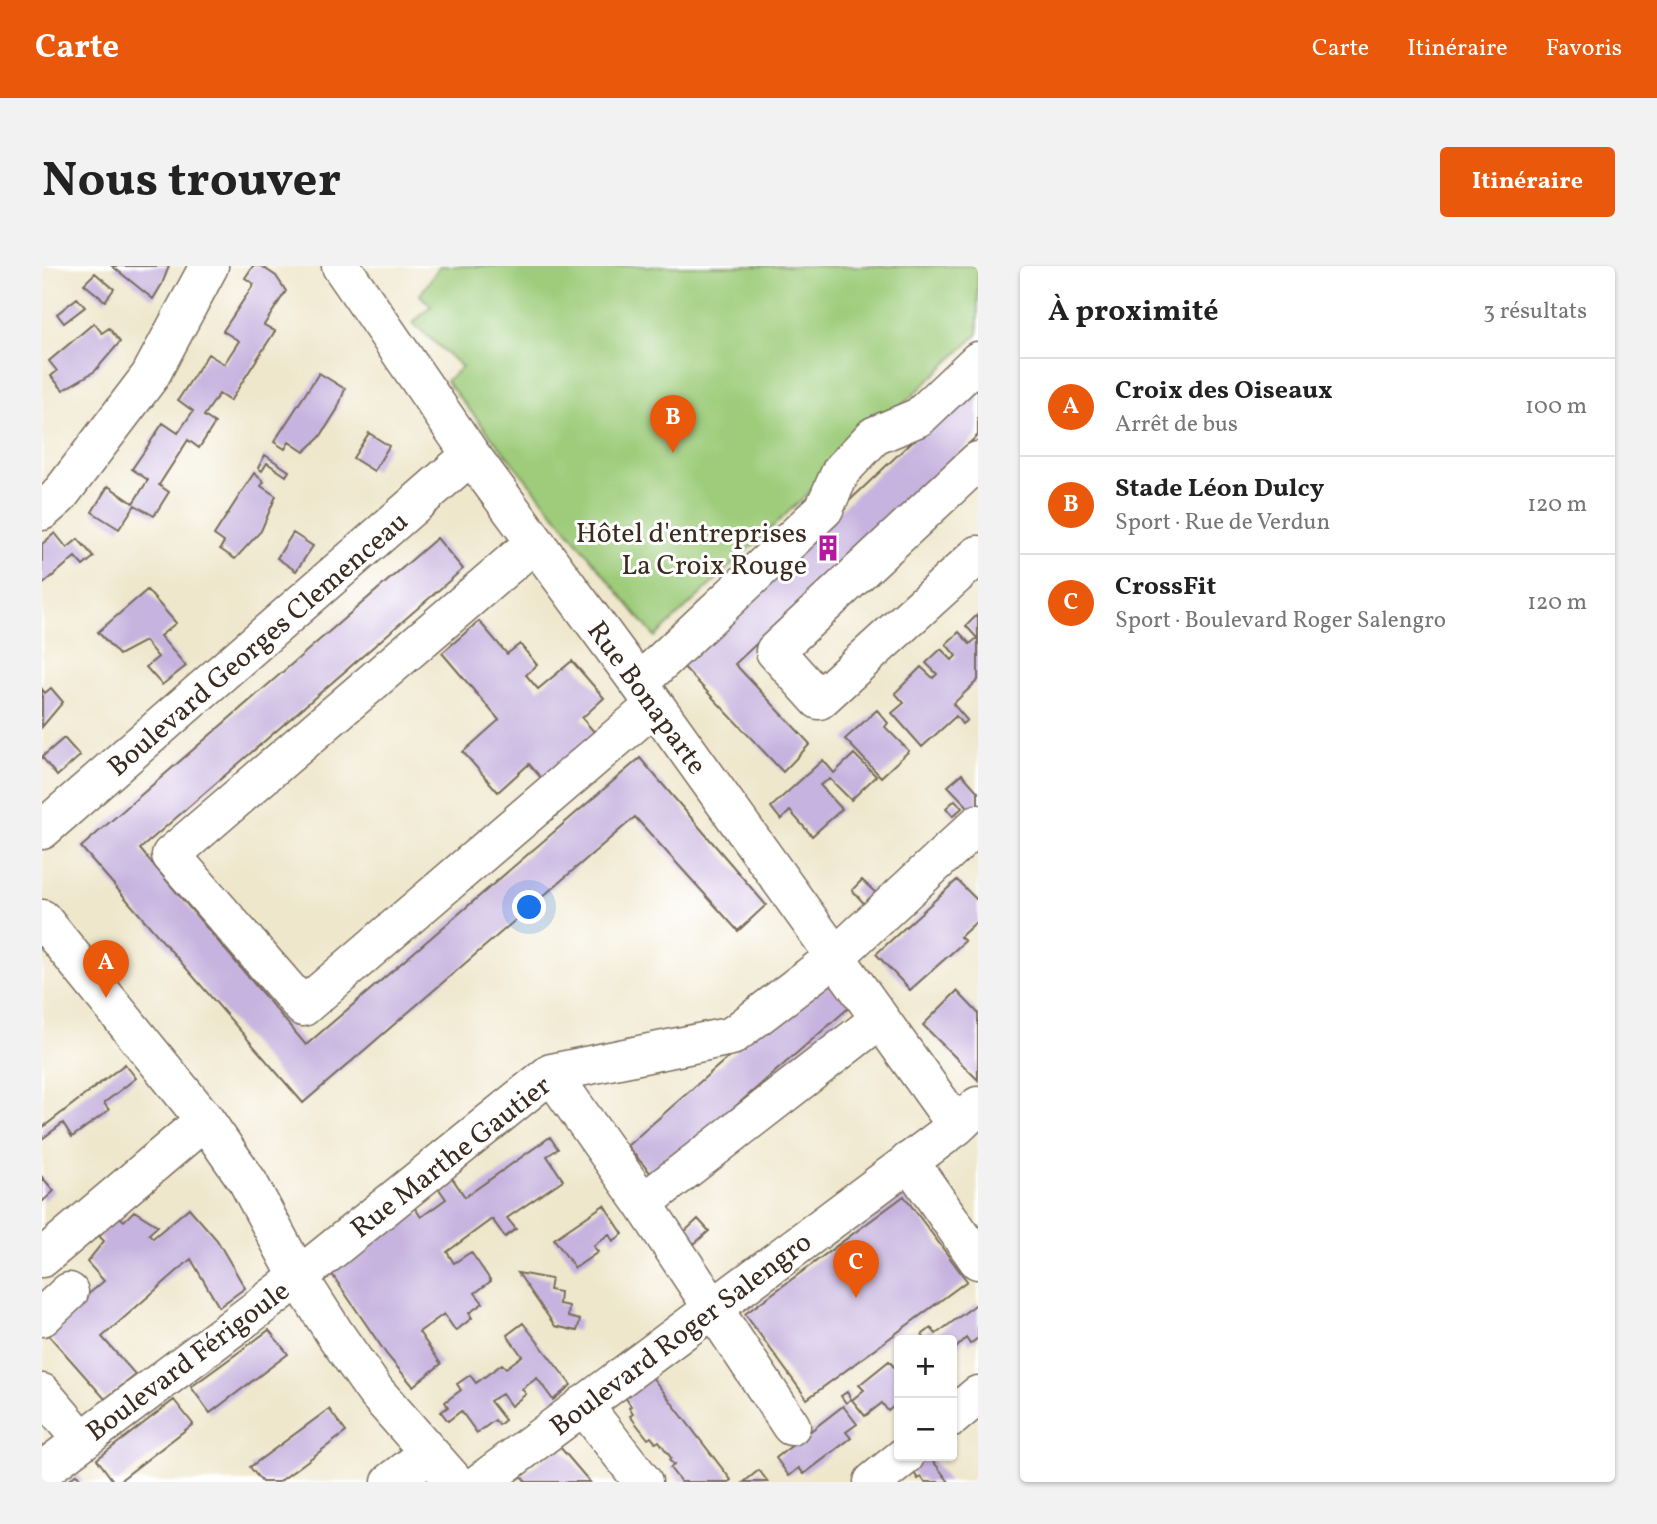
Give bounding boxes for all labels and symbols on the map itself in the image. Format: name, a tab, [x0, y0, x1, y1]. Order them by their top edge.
pin: B	[650, 395, 696, 453]
street label: Boulevard Georges Clemenceau	[100, 503, 418, 787]
place label: Hôtel d'entreprises La Croix Rouge	[576, 515, 807, 586]
building icon: Hôtel d'entreprises La Croix Rouge	[813, 533, 843, 563]
street label: Rue Bonaparte	[577, 614, 715, 783]
your location	[512, 890, 546, 924]
pin: A	[83, 940, 129, 998]
street label: Rue Marthe Gautier	[343, 1067, 560, 1249]
street label: Boulevard Roger Salengro	[543, 1224, 820, 1446]
pin: C	[833, 1240, 879, 1298]
street label: Boulevard Férigoule	[79, 1272, 298, 1452]

